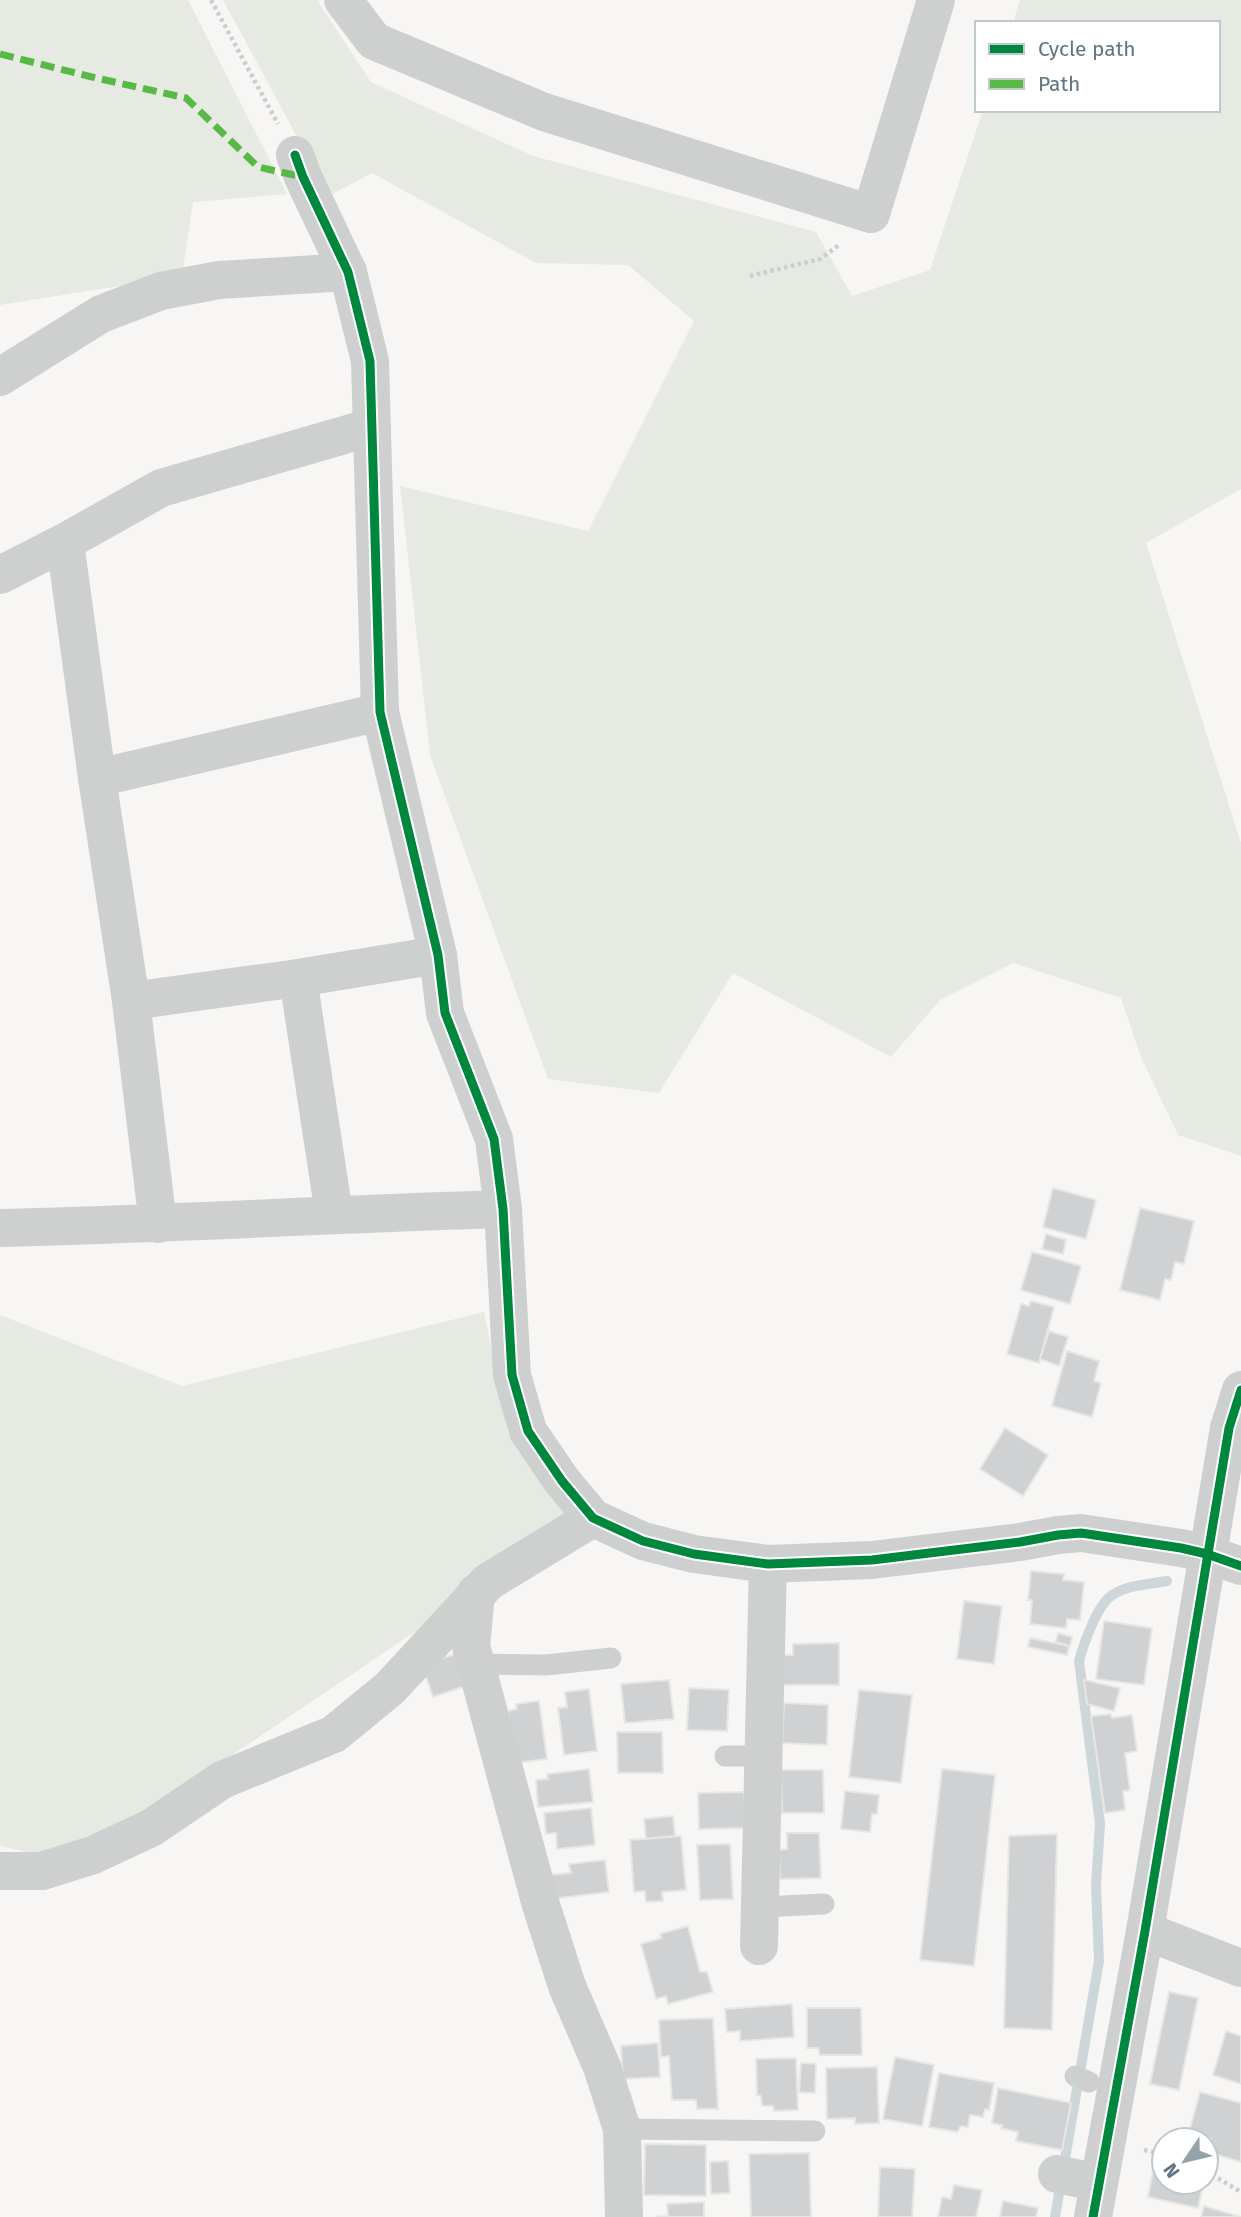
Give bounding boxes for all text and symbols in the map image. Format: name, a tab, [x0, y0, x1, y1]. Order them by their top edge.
legend	[975, 21, 1220, 112]
text: Cycle path	[1038, 36, 1136, 62]
text: Path	[1038, 71, 1080, 97]
north arrow	[1150, 2126, 1220, 2196]
text: N	[1158, 2159, 1185, 2182]

